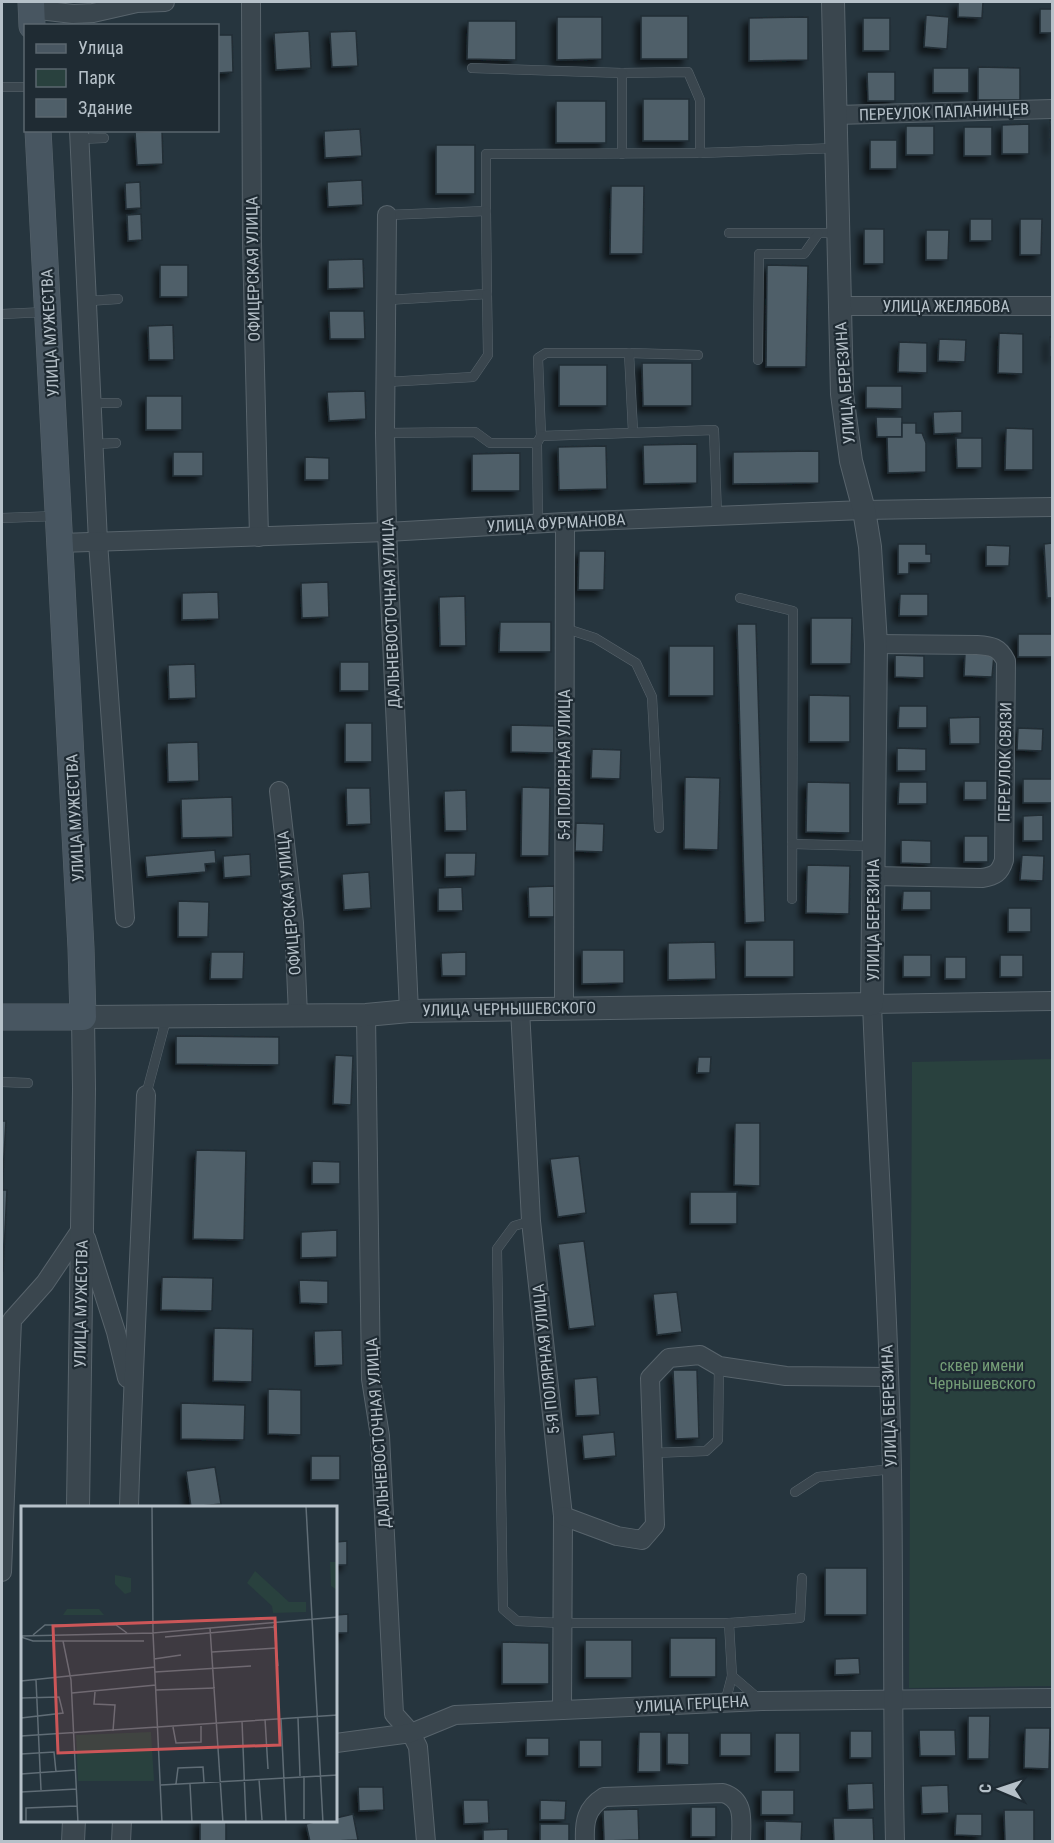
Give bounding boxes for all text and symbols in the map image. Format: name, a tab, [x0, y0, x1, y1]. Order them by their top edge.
legend	[24, 24, 219, 132]
text: Улица	[78, 37, 124, 58]
text: Парк	[78, 67, 116, 88]
text: Здание	[78, 97, 132, 118]
street label: ПЕРЕУЛОК ПАПАНИНЦЕВ	[859, 100, 1029, 124]
street label: ОФИЦЕРСКАЯ УЛИЦА	[242, 196, 264, 342]
street label: УЛИЦА МУЖЕСТВА	[37, 269, 63, 397]
street label: УЛИЦА ЖЕЛЯБОВА	[882, 297, 1010, 316]
street label: УЛИЦА БЕРЕЗИНА	[831, 321, 859, 445]
street label: УЛИЦА ФУРМАНОВА	[486, 510, 626, 536]
street label: ДАЛЬНЕВОСТОЧНАЯ УЛИЦА	[378, 517, 404, 709]
street label: 5-Я ПОЛЯРНАЯ УЛИЦА	[555, 689, 574, 841]
street label: ПЕРЕУЛОК СВЯЗИ	[994, 702, 1016, 822]
street label: УЛИЦА МУЖЕСТВА	[62, 754, 88, 882]
street label: ОФИЦЕРСКАЯ УЛИЦА	[273, 830, 305, 976]
street label: УЛИЦА БЕРЕЗИНА	[864, 859, 883, 981]
street label: УЛИЦА ЧЕРНЫШЕВСКОГО	[422, 998, 596, 1020]
street label: УЛИЦА МУЖЕСТВА	[70, 1240, 92, 1368]
street label: 5-Я ПОЛЯРНАЯ УЛИЦА	[529, 1283, 563, 1435]
street label: ДАЛЬНЕВОСТОЧНАЯ УЛИЦА	[362, 1337, 394, 1529]
street label: УЛИЦА БЕРЕЗИНА	[877, 1344, 901, 1468]
park label: сквер имени Чернышевского	[928, 1356, 1036, 1393]
inset map	[21, 1506, 338, 1822]
street label: УЛИЦА ГЕРЦЕНА	[635, 1692, 749, 1716]
north arrow	[970, 1759, 1030, 1819]
text: С	[976, 1784, 995, 1793]

